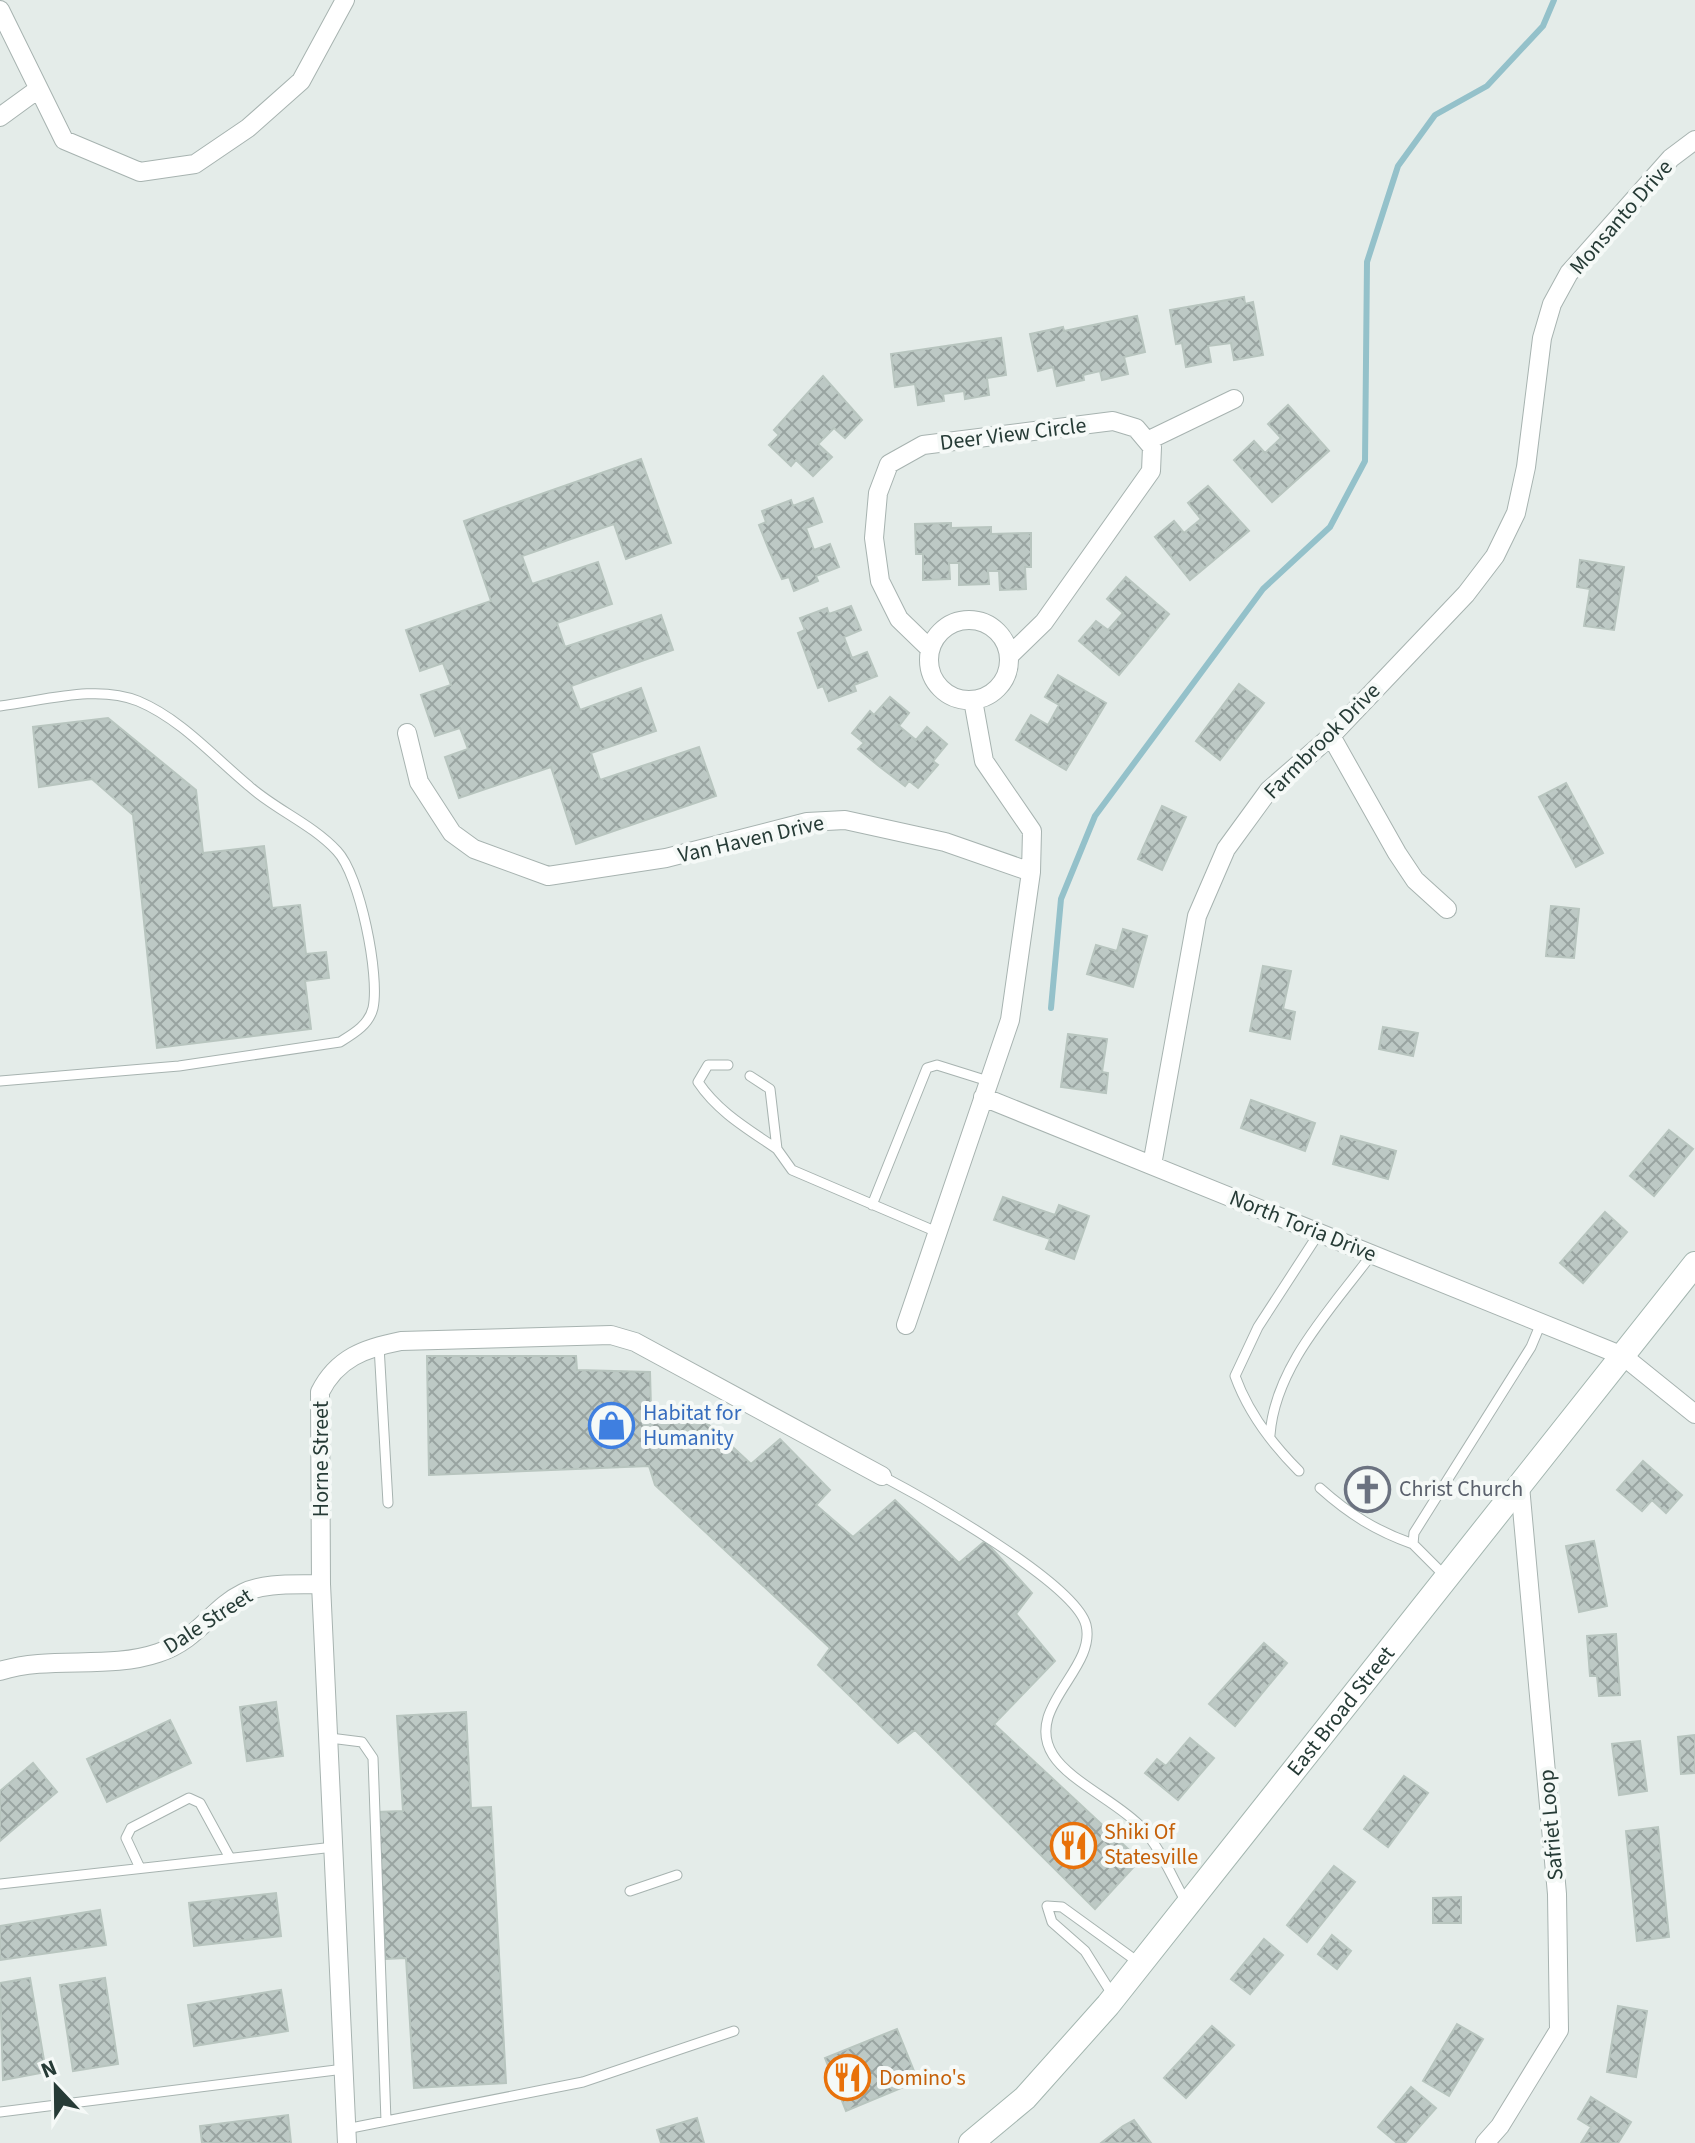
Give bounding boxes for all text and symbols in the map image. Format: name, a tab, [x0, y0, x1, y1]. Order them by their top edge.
street label: Monsanto Drive	[1562, 152, 1680, 282]
street label: Deer View Circle	[938, 409, 1088, 459]
street label: Farmbrook Drive	[1256, 675, 1388, 807]
street label: Van Haven Drive	[675, 807, 827, 871]
street label: North Toria Drive	[1225, 1182, 1381, 1270]
place label: Habitat for Humanity	[643, 1397, 742, 1454]
street label: Horne Street	[305, 1400, 337, 1517]
shop icon: Habitat for Humanity	[588, 1402, 636, 1450]
church icon: Christ Church	[1344, 1465, 1392, 1513]
place label: Christ Church	[1399, 1473, 1523, 1505]
street label: Dale Street	[157, 1580, 259, 1662]
street label: East Broad Street	[1279, 1639, 1403, 1783]
street label: Safriet Loop	[1530, 1768, 1572, 1882]
place label: Shiki Of Statesville	[1104, 1816, 1198, 1873]
restaurant icon: Shiki Of Statesville	[1049, 1821, 1097, 1869]
north arrow	[16, 2047, 96, 2127]
text: N	[36, 2052, 62, 2087]
restaurant icon: Domino's	[824, 2054, 872, 2102]
place label: Domino's	[879, 2062, 966, 2094]

